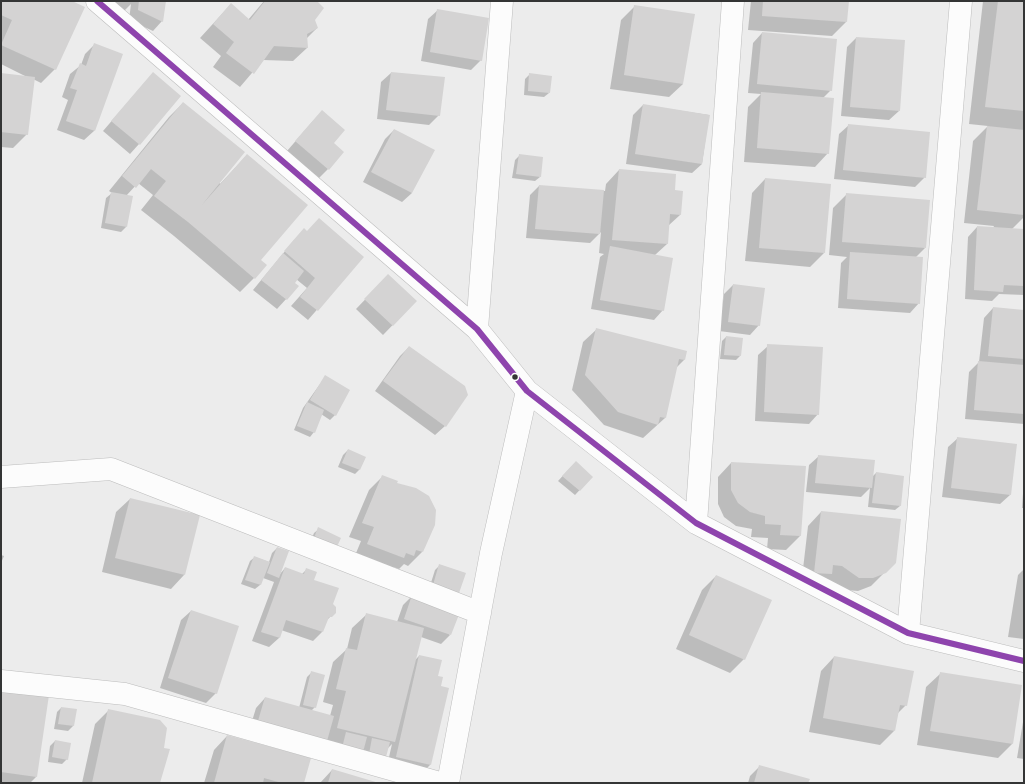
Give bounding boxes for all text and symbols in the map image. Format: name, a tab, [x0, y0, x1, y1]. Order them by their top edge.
unlabelled marker	[510, 372, 520, 382]

